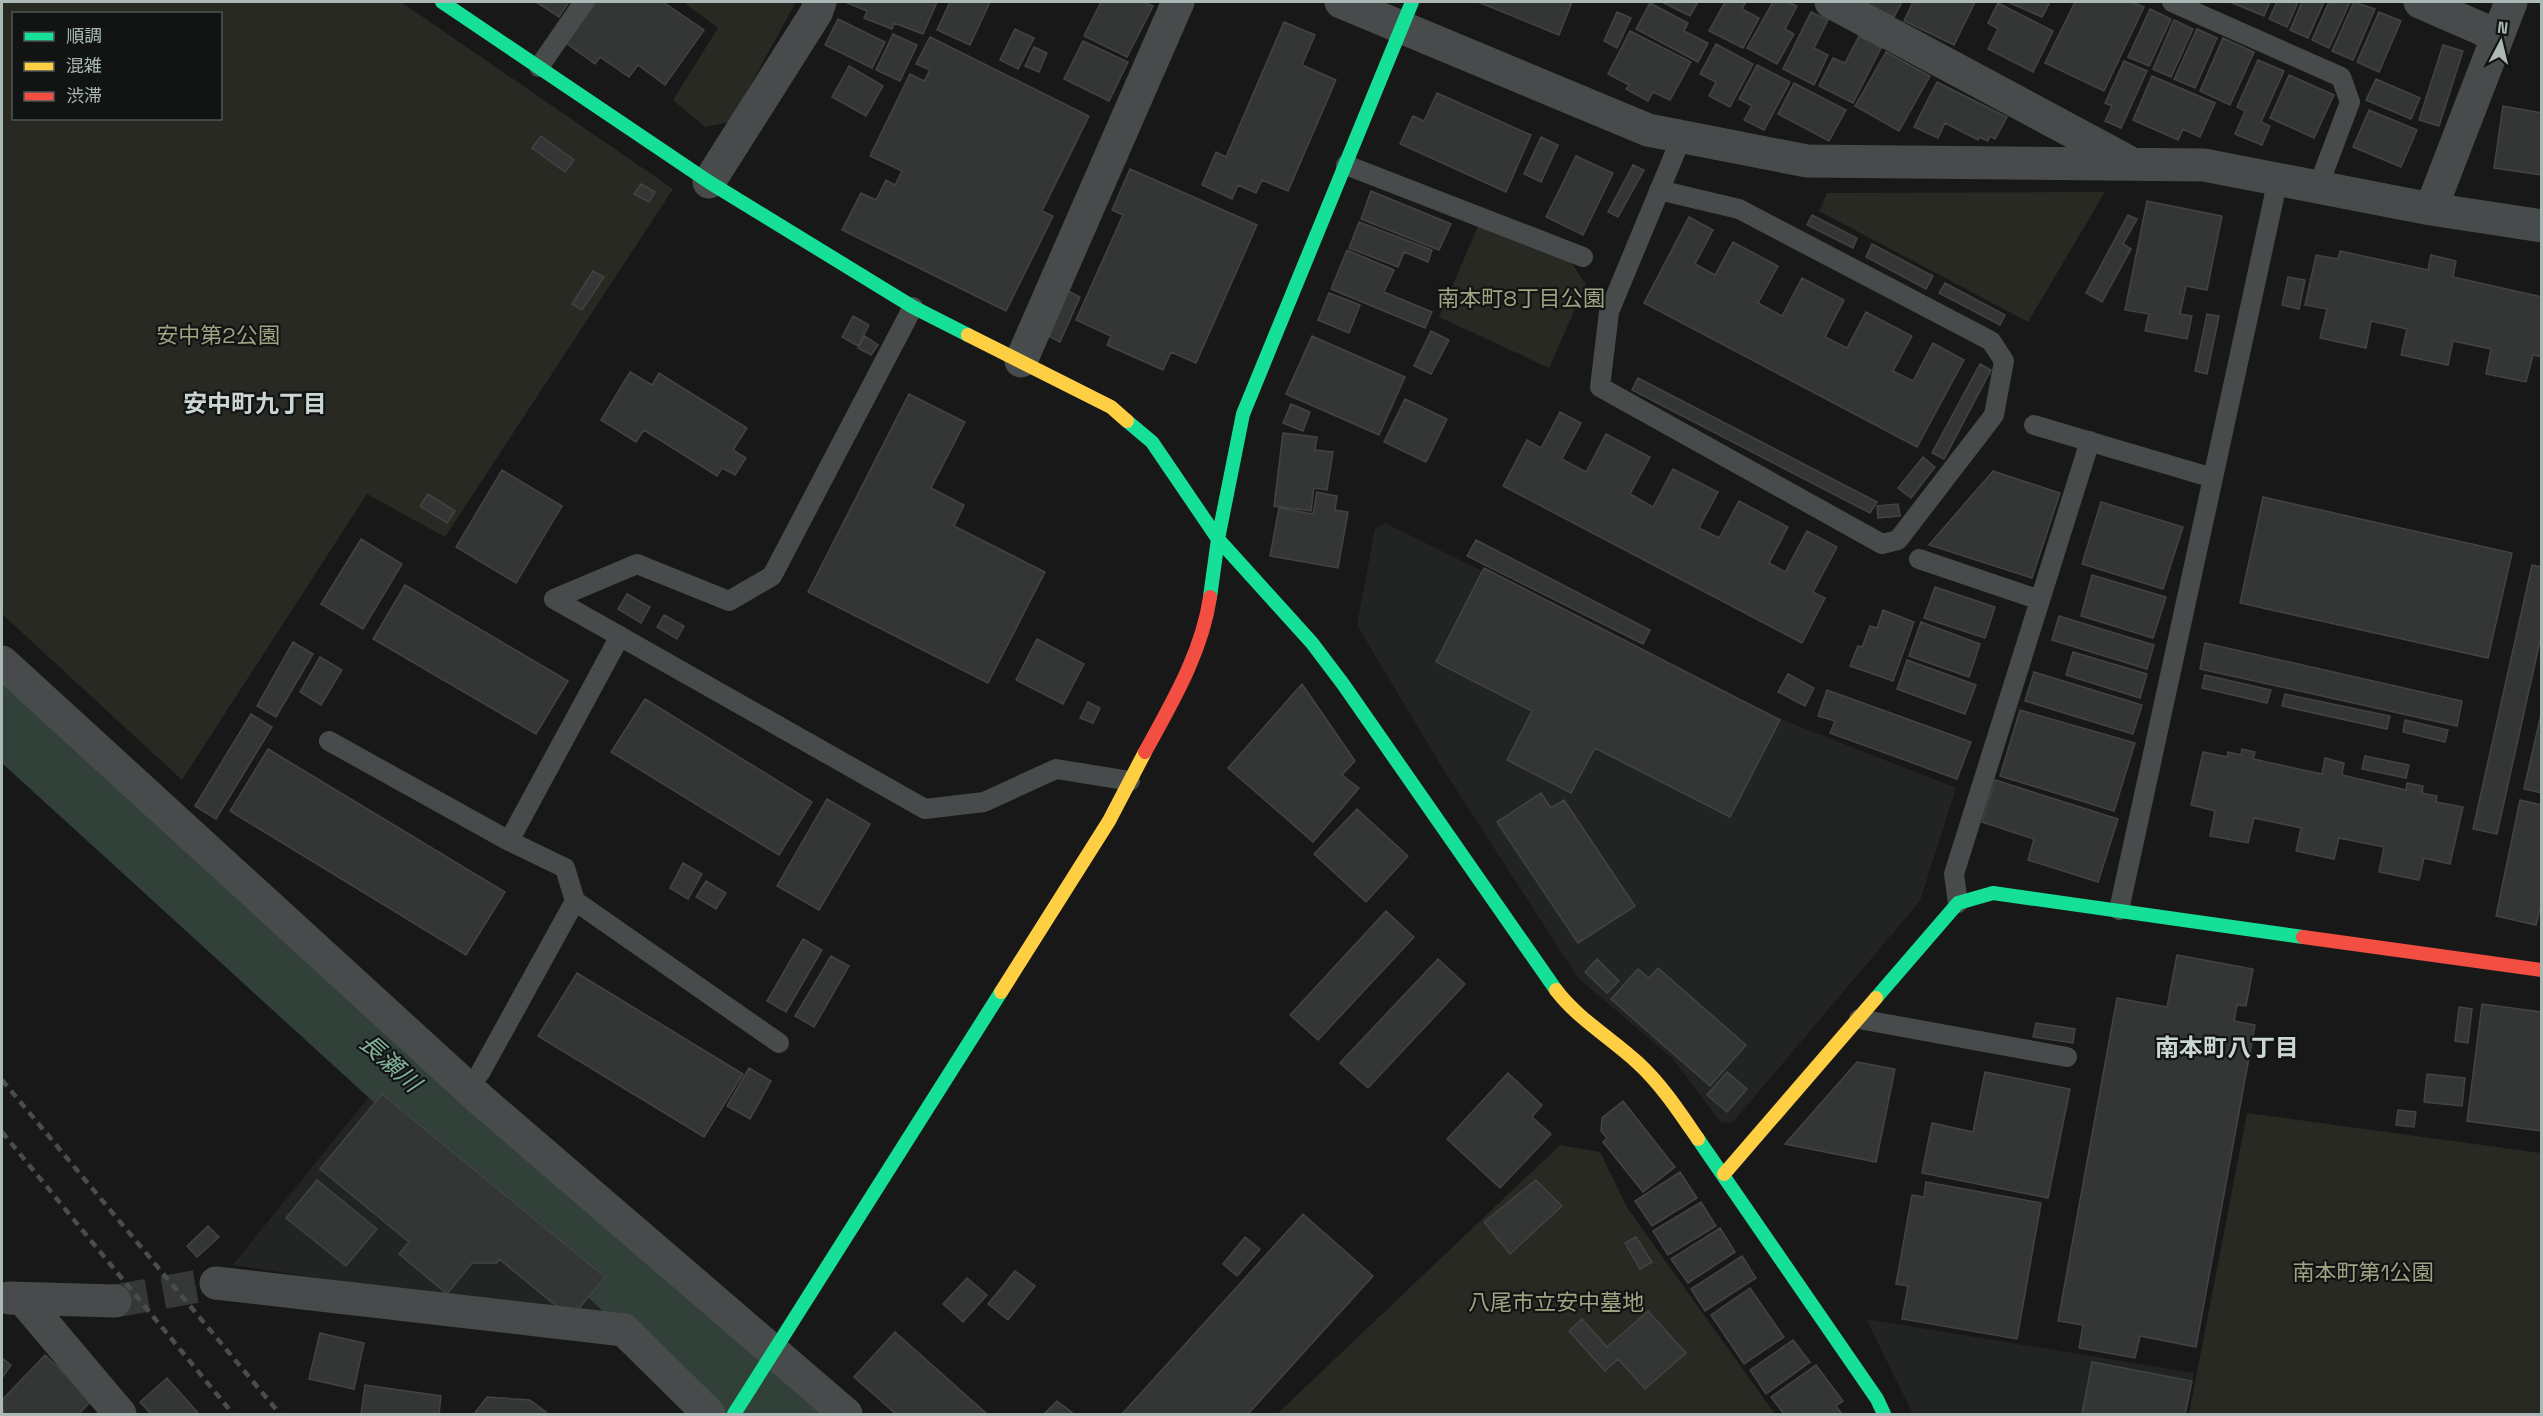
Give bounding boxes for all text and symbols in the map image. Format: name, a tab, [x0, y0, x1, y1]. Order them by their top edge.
legend	[12, 12, 222, 120]
north arrow	[2471, 12, 2531, 72]
text: N	[2496, 17, 2509, 39]
text: 順調	[66, 24, 102, 47]
text: 混雑	[66, 54, 102, 77]
text: 渋滞	[66, 84, 102, 107]
park label: 南本町8丁目公園	[1437, 284, 1605, 312]
park label: 安中第2公園	[156, 321, 280, 349]
district label: 安中町九丁目	[183, 388, 327, 419]
water label: 長瀬川	[353, 1027, 430, 1100]
district label: 南本町八丁目	[2155, 1032, 2299, 1063]
park label: 南本町第1公園	[2292, 1258, 2434, 1286]
park label: 八尾市立安中墓地	[1468, 1288, 1644, 1316]

